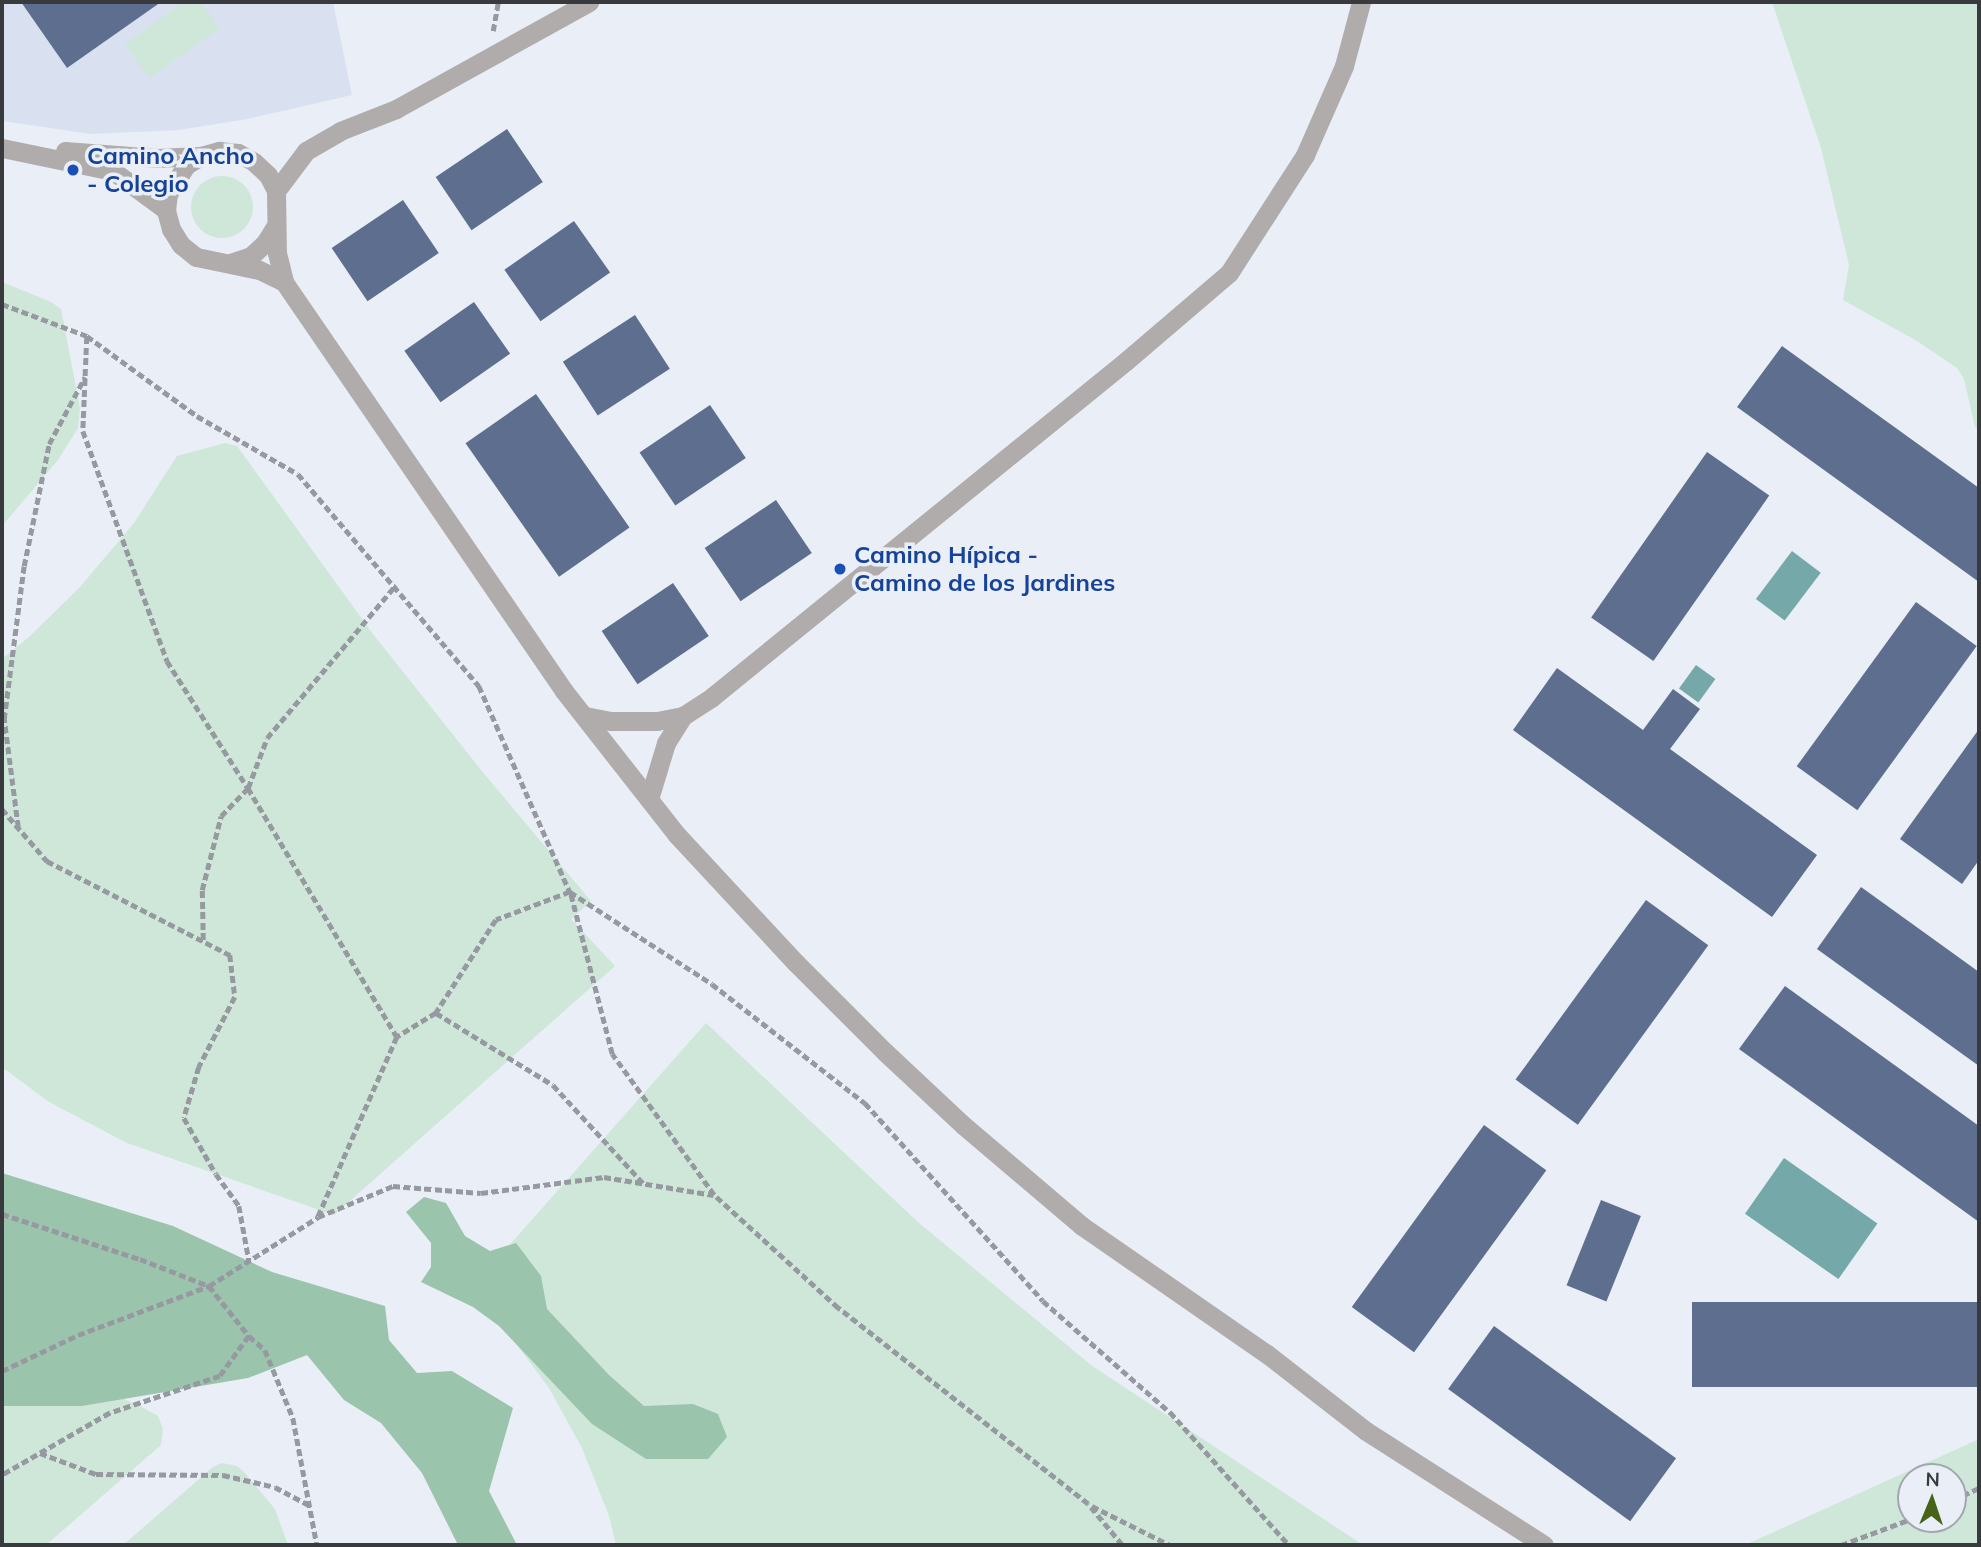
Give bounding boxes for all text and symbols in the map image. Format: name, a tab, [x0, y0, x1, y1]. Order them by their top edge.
place label: Camino Ancho - Colegio	[87, 142, 254, 198]
marker: Camino Ancho - Colegio	[65, 162, 81, 178]
place label: Camino Hípica - Camino de los Jardines	[854, 541, 1115, 597]
marker: Camino Hípica - Camino de los Jardines	[832, 561, 848, 577]
north arrow	[1897, 1463, 1967, 1533]
text: N	[1925, 1467, 1940, 1491]

